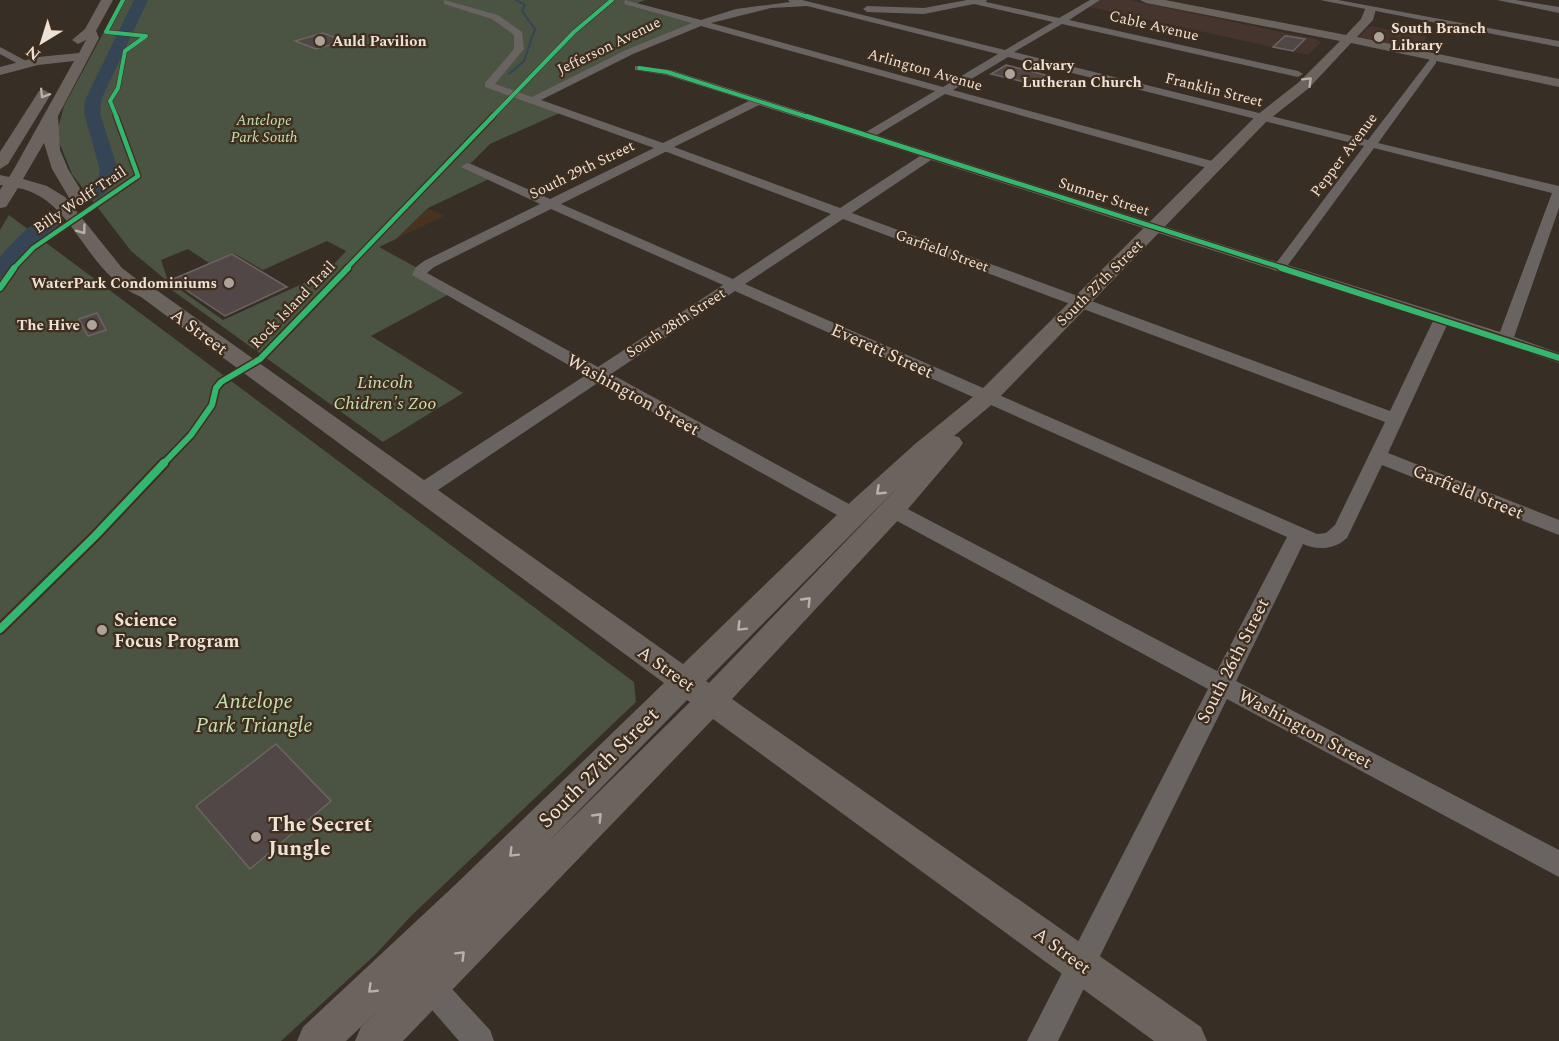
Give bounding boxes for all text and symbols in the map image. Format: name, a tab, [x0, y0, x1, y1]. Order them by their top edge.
street label: Cable Avenue	[1107, 5, 1201, 47]
street label: Jefferson Avenue	[553, 11, 665, 81]
north arrow	[12, 12, 72, 72]
place label: South Branch Library	[1391, 17, 1486, 57]
place label: Auld Pavilion	[332, 30, 427, 53]
marker: South Branch Library	[1372, 30, 1386, 44]
marker: Auld Pavilion	[313, 34, 327, 48]
text: N	[21, 40, 46, 67]
street label: Arlington Avenue	[865, 43, 985, 97]
place label: Calvary Lutheran Church	[1022, 54, 1142, 94]
marker: Calvary Lutheran Church	[1003, 67, 1017, 81]
street label: Franklin Street	[1163, 67, 1265, 113]
one-way arrow	[1300, 77, 1311, 88]
one-way arrow	[39, 88, 51, 98]
street label: Pepper Avenue	[1305, 108, 1383, 202]
park label: Antelope Park South	[230, 109, 298, 149]
street label: South 29th Street	[525, 135, 639, 205]
street label: Billy Wolff Trail	[29, 160, 131, 240]
street label: Sumner Street	[1056, 171, 1152, 223]
one-way arrow	[74, 223, 85, 234]
street label: Garfield Street	[892, 223, 992, 279]
street label: South 27th Street	[1051, 234, 1149, 332]
street label: Rock Island Trail	[245, 256, 341, 354]
place label: WaterPark Condominiums	[31, 272, 217, 295]
marker: WaterPark Condominiums	[222, 276, 236, 290]
street label: South 28th Street	[622, 282, 730, 364]
street label: A Street	[165, 302, 233, 362]
place label: The Hive	[17, 314, 80, 337]
street label: Everett Street	[827, 316, 937, 386]
marker: The Hive	[85, 318, 99, 332]
street label: Washington Street	[562, 347, 704, 443]
park label: Lincoln Chidren's Zoo	[333, 369, 437, 417]
street label: Garfield Street	[1408, 457, 1528, 527]
one-way arrow	[876, 483, 887, 494]
street label: South 26th Street	[1190, 594, 1276, 728]
one-way arrow	[799, 597, 810, 608]
place label: Science Focus Program	[114, 607, 239, 655]
one-way arrow	[737, 620, 748, 631]
marker: Science Focus Program	[95, 623, 109, 637]
street label: A Street	[632, 639, 700, 699]
street label: Washington Street	[1233, 682, 1377, 776]
park label: Antelope Park Triangle	[196, 686, 312, 742]
street label: South 27th Street	[531, 700, 667, 836]
place label: The Secret Jungle	[268, 809, 372, 865]
one-way arrow	[591, 813, 602, 824]
marker: The Secret Jungle	[249, 830, 263, 844]
one-way arrow	[509, 846, 520, 857]
street label: A Street	[1028, 921, 1096, 981]
one-way arrow	[454, 952, 465, 962]
one-way arrow	[369, 981, 380, 992]

